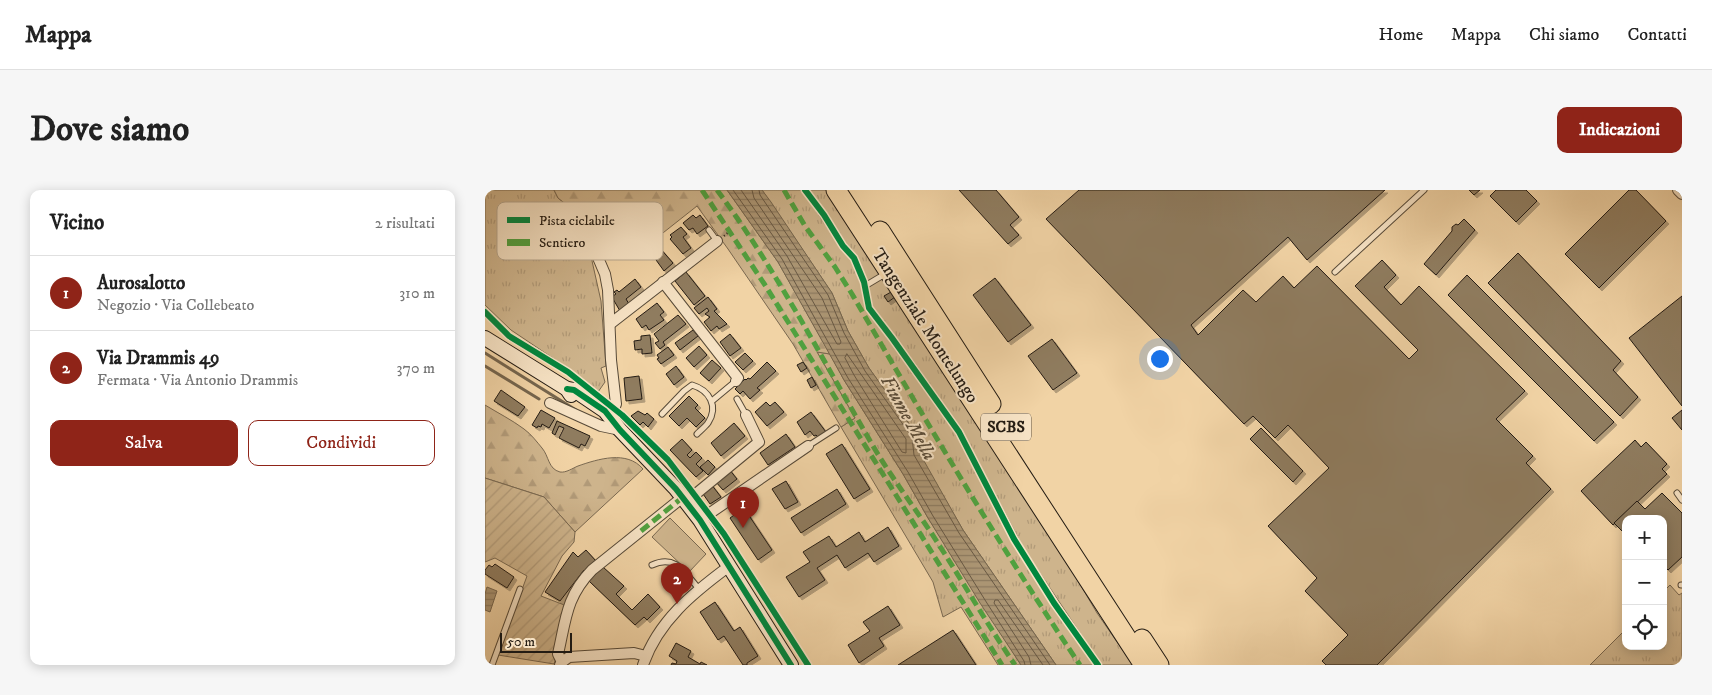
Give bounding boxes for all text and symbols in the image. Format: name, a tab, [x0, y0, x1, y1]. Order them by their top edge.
text: Mappa	[25, 20, 91, 50]
text: Home	[1379, 24, 1423, 46]
text: Mappa	[1451, 24, 1501, 46]
text: Chi siamo	[1529, 24, 1599, 46]
text: Contatti	[1627, 24, 1687, 46]
button: Indicazioni	[1557, 107, 1682, 153]
text: Dove siamo	[30, 108, 189, 152]
legend	[497, 202, 663, 260]
text: Vicino	[50, 210, 104, 236]
text: Pista ciclabile	[539, 212, 615, 230]
text: 2 risultati	[375, 213, 435, 233]
text: Sentiero	[539, 234, 585, 252]
street label: Tangenziale Montelungo	[867, 245, 983, 408]
text: Aurosalotto	[97, 272, 185, 295]
text: 1	[63, 283, 69, 303]
text: 310 m	[399, 283, 435, 303]
text: Negozio · Via Collebeato	[97, 295, 254, 315]
your location	[1147, 346, 1173, 372]
text: Via Drammis 49	[97, 347, 220, 370]
text: 2	[62, 358, 70, 378]
text: 370 m	[397, 358, 435, 378]
text: Fermata · Via Antonio Drammis	[97, 370, 298, 390]
water label: Fiume Mella	[875, 372, 941, 464]
road number: SCBS	[981, 413, 1031, 440]
button: Salva	[50, 420, 238, 466]
button: Condividi	[248, 420, 435, 466]
pin: 1	[727, 487, 759, 528]
map controls	[1622, 515, 1667, 650]
button: +	[1622, 515, 1667, 560]
button: −	[1622, 560, 1667, 605]
pin: 2	[661, 563, 693, 604]
button: locate	[1622, 605, 1667, 650]
scale bar	[500, 630, 573, 653]
text: 50 m	[507, 633, 535, 651]

